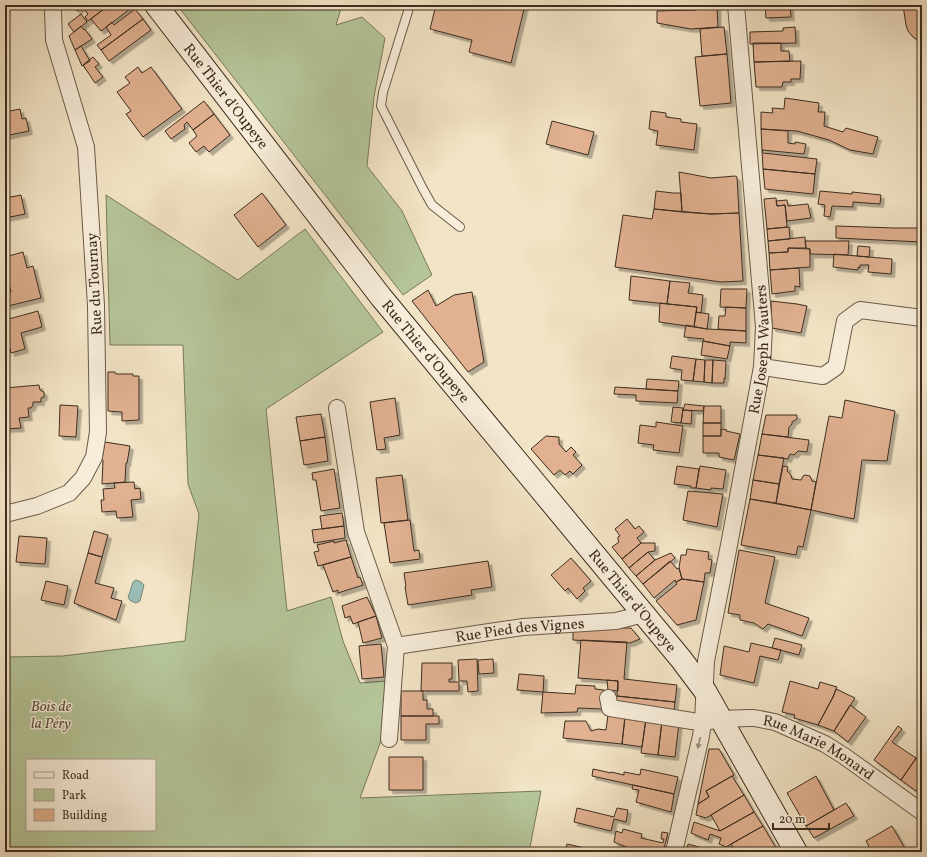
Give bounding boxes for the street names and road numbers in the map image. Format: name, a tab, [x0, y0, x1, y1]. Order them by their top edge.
street label: Rue Thier d'Oupeye	[178, 40, 272, 154]
street label: Rue du Tournay	[82, 232, 109, 336]
street label: Rue Joseph Wauters	[744, 284, 776, 416]
street label: Rue Thier d'Oupeye	[376, 296, 474, 408]
street label: Rue Thier d'Oupeye	[582, 546, 680, 658]
street label: Rue Pied des Vignes	[454, 614, 585, 649]
street label: Rue Marie Monard	[761, 711, 878, 786]

